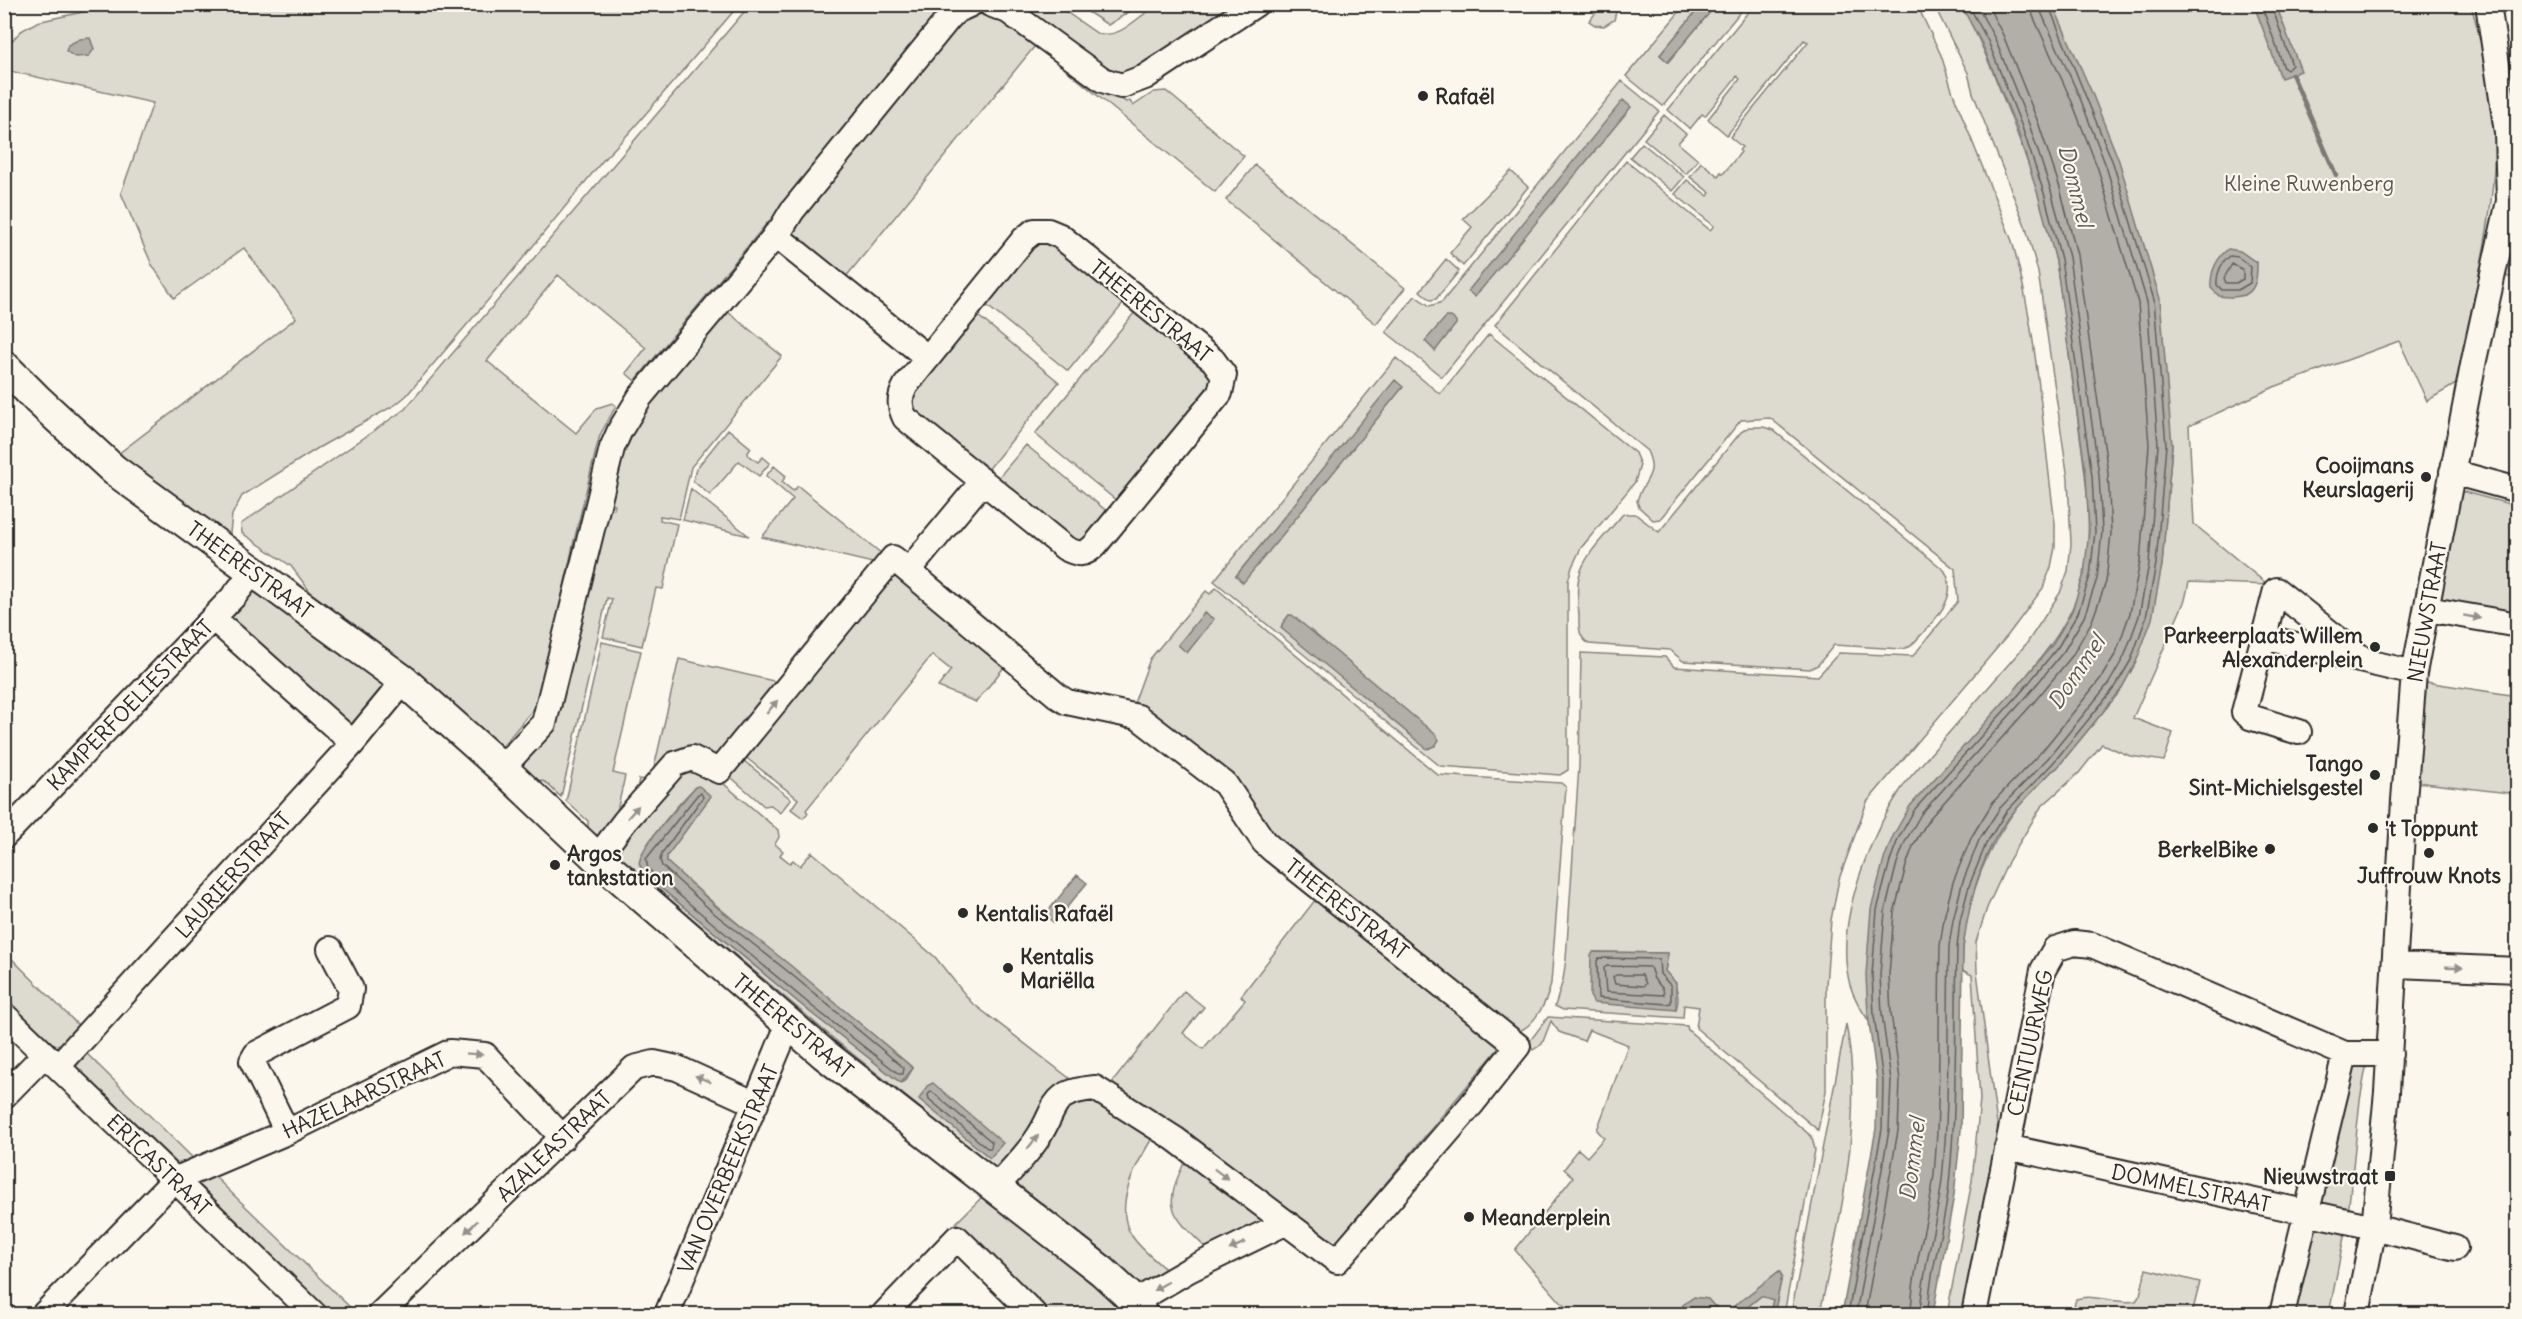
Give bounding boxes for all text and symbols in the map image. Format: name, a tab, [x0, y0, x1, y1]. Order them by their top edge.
place label: Rafaël	[1435, 83, 1495, 110]
marker: Rafaël	[1416, 89, 1430, 103]
water label: Dommel	[2052, 142, 2100, 233]
park label: Kleine Ruwenberg	[2224, 170, 2394, 197]
street label: THEERESTRAAT	[1085, 254, 1217, 368]
place label: Cooijmans Keurslagerij	[2302, 452, 2414, 503]
marker: Cooijmans Keurslagerij	[2419, 470, 2433, 484]
street label: THEERESTRAAT	[182, 515, 318, 625]
street label: NIEUWSTRAAT	[2401, 540, 2453, 684]
one-way arrow	[2463, 613, 2482, 622]
street label: KAMPERFOELIESTRAAT	[41, 614, 219, 796]
place label: Parkeerplaats Willem Alexanderplein	[2163, 622, 2364, 673]
water label: Dommel	[2041, 627, 2113, 714]
marker: Parkeerplaats Willem Alexanderplein	[2368, 640, 2382, 654]
one-way arrow	[765, 699, 777, 714]
place label: Tango Sint-Michielsgestel	[2189, 750, 2363, 801]
marker: Tango Sint-Michielsgestel	[2368, 768, 2382, 782]
one-way arrow	[626, 805, 639, 820]
street label: LAURIERSTRAAT	[169, 806, 297, 944]
place label: 't Toppunt	[2385, 815, 2479, 842]
marker: 't Toppunt	[2366, 821, 2380, 835]
place label: BerkelBike	[2157, 836, 2258, 863]
place label: Argos tankstation	[567, 840, 673, 891]
marker: BerkelBike	[2263, 842, 2277, 856]
marker: Juffrouw Knots	[2422, 846, 2436, 860]
street label: THEERESTRAAT	[1280, 852, 1414, 966]
marker: Argos tankstation	[548, 858, 562, 872]
place label: Juffrouw Knots	[2357, 862, 2501, 889]
place label: Kentalis Rafaël	[975, 900, 1114, 927]
marker: Kentalis Rafaël	[956, 906, 970, 920]
place label: Kentalis Mariëlla	[1020, 943, 1095, 994]
marker: Kentalis Mariëlla	[1001, 961, 1015, 975]
one-way arrow	[2445, 963, 2464, 972]
street label: CEINTUURWEG	[2001, 967, 2059, 1119]
street label: THEERESTRAAT	[727, 968, 859, 1084]
street label: HAZELAARSTRAAT	[278, 1045, 450, 1145]
one-way arrow	[464, 1049, 483, 1059]
street label: VAN OVERBEEKSTRAAT	[672, 1060, 784, 1278]
one-way arrow	[694, 1074, 712, 1083]
street label: AZALEASTRAAT	[491, 1084, 617, 1208]
street label: ERICASTRAAT	[101, 1108, 217, 1222]
water label: Dommel	[1893, 1113, 1931, 1202]
one-way arrow	[1027, 1135, 1039, 1150]
street label: DOMMELSTRAAT	[2109, 1158, 2273, 1218]
place label: Nieuwstraat	[2263, 1163, 2379, 1190]
one-way arrow	[1214, 1168, 1229, 1180]
marker: Nieuwstraat	[2383, 1169, 2397, 1183]
place label: Meanderplein	[1481, 1204, 1610, 1231]
marker: Meanderplein	[1462, 1210, 1476, 1224]
one-way arrow	[464, 1219, 478, 1233]
one-way arrow	[1228, 1241, 1246, 1251]
one-way arrow	[1153, 1281, 1169, 1292]

